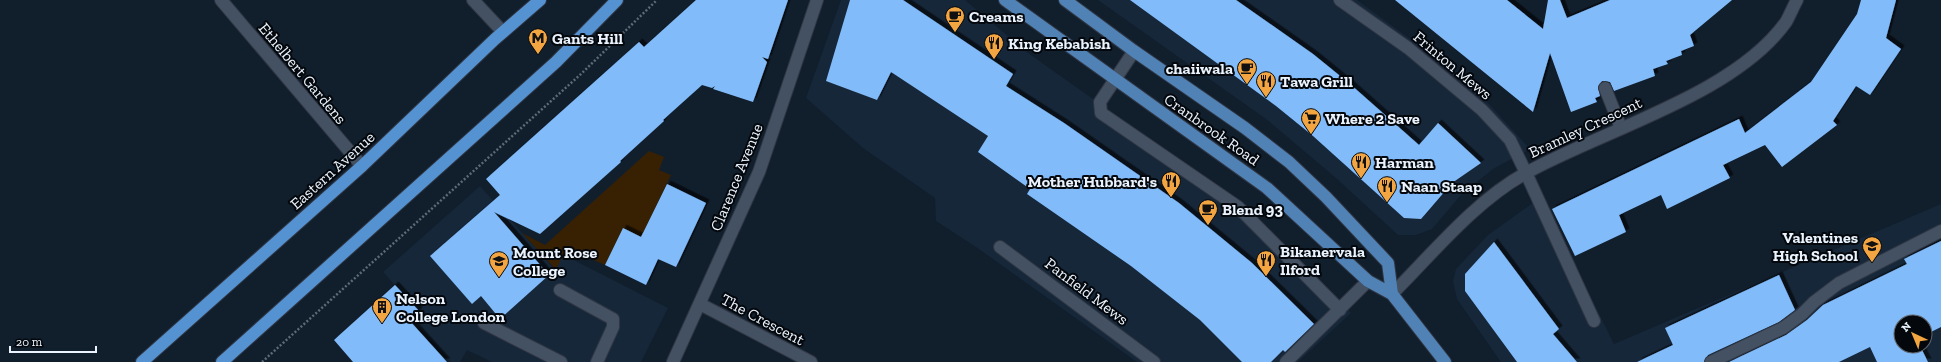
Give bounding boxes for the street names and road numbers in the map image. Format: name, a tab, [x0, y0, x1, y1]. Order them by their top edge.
street label: Ethelbert Gardens	[255, 19, 351, 128]
street label: Frinton Mews	[1410, 27, 1496, 104]
street label: Cranbrook Road	[1160, 90, 1263, 169]
street label: Bramley Crescent	[1526, 93, 1645, 162]
street label: Clarence Avenue	[706, 121, 767, 234]
street label: Eastern Avenue	[286, 127, 379, 213]
street label: Panfield Mews	[1041, 254, 1132, 329]
street label: The Crescent	[718, 290, 808, 349]

